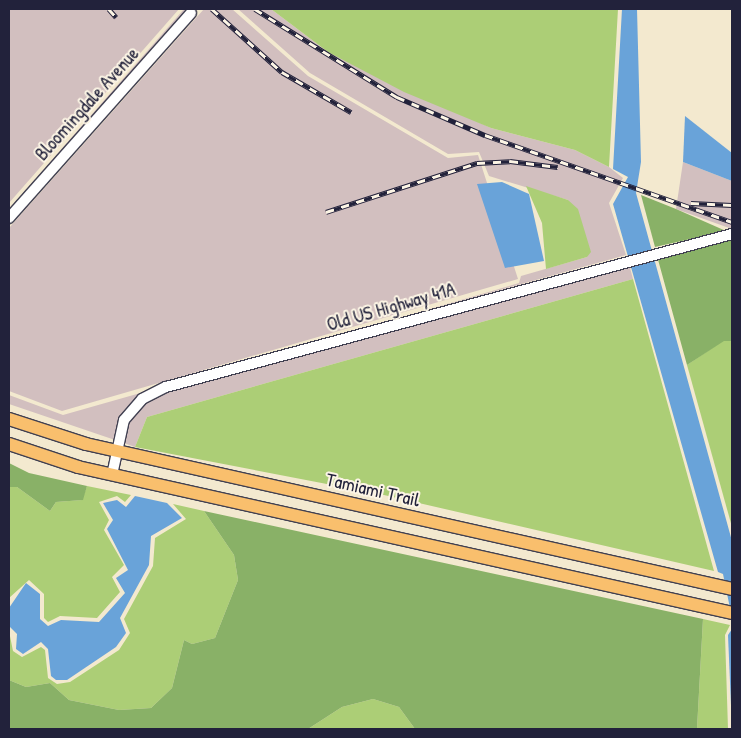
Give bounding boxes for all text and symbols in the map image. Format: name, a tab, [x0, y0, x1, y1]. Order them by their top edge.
street label: Bloomingdale Avenue	[30, 43, 144, 165]
street label: Old US Highway 41A	[324, 278, 458, 336]
street label: Tamiami Trail	[324, 468, 422, 512]

